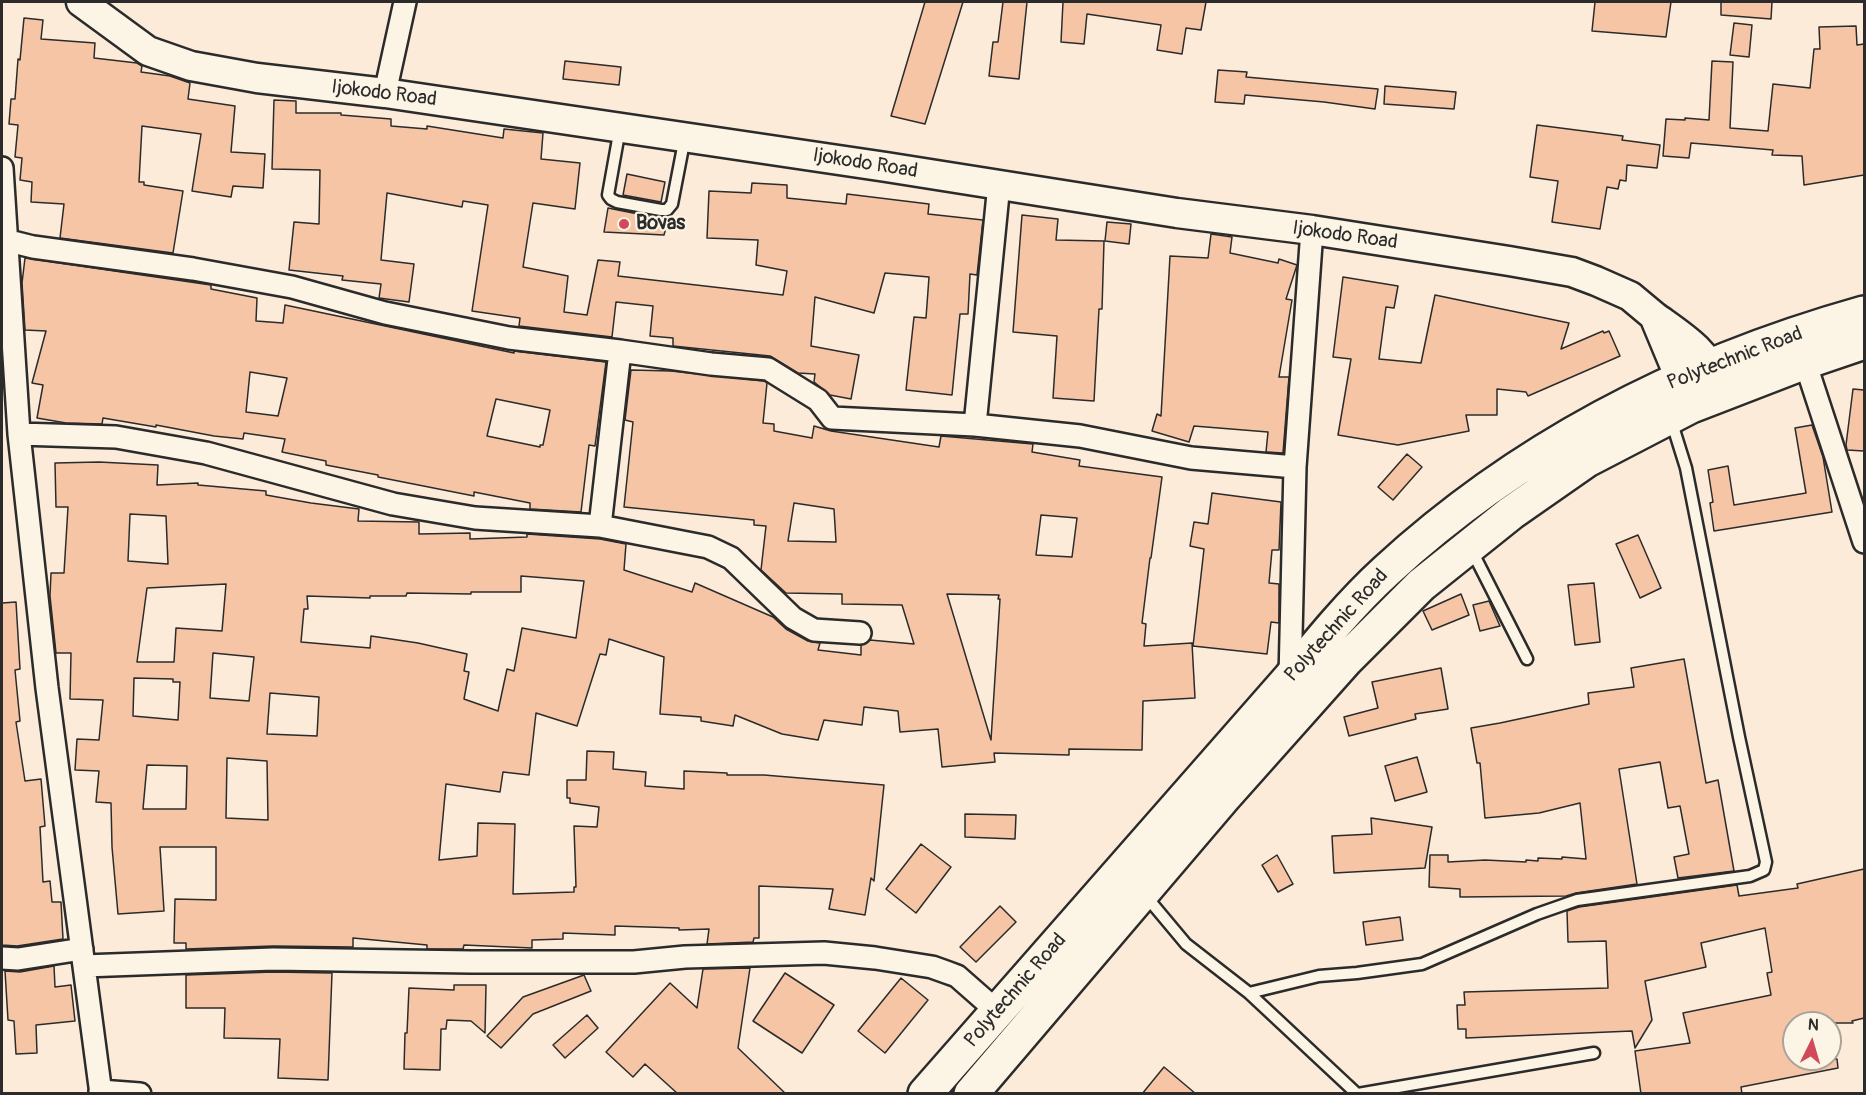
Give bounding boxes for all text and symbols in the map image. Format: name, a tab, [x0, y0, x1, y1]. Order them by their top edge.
street label: Ijokodo Road	[330, 76, 438, 112]
street label: Ijokodo Road	[811, 144, 919, 184]
place label: Bovas	[636, 212, 685, 236]
marker: Bovas	[617, 217, 631, 231]
street label: Ijokodo Road	[1291, 217, 1399, 255]
street label: Polytechnic Road	[1664, 322, 1806, 396]
street label: Polytechnic Road	[1280, 565, 1394, 687]
street label: Polytechnic Road	[960, 929, 1072, 1053]
north arrow	[1782, 1011, 1842, 1071]
text: N	[1807, 1015, 1820, 1035]

